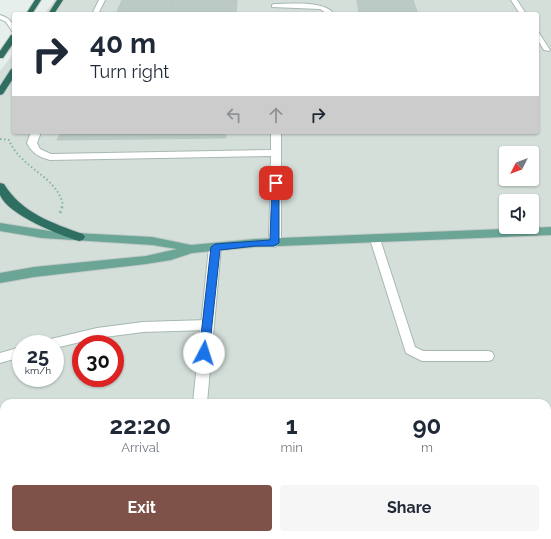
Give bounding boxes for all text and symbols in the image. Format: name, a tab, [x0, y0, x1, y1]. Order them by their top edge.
text: 40 m	[90, 27, 156, 60]
icon: right	[24, 28, 76, 80]
text: Turn right	[90, 61, 169, 82]
icon: left	[223, 104, 245, 126]
icon: ahead	[265, 104, 287, 126]
icon: right	[307, 104, 329, 126]
north arrow	[499, 146, 539, 186]
map controls	[499, 146, 539, 234]
pin	[259, 166, 293, 200]
icon: arrive	[265, 172, 287, 194]
button: sound	[499, 194, 539, 234]
position arrow	[183, 332, 225, 374]
speed limit sign: 30	[72, 335, 124, 387]
text: 25	[27, 344, 49, 368]
text: km/h	[25, 365, 51, 376]
text: 22:20	[110, 411, 171, 440]
text: 1	[286, 411, 298, 440]
text: 90	[412, 411, 441, 440]
text: Arrival	[121, 440, 159, 455]
text: min	[281, 440, 303, 455]
text: m	[421, 440, 433, 455]
button: Exit	[12, 485, 272, 531]
button: Share	[280, 485, 539, 531]

